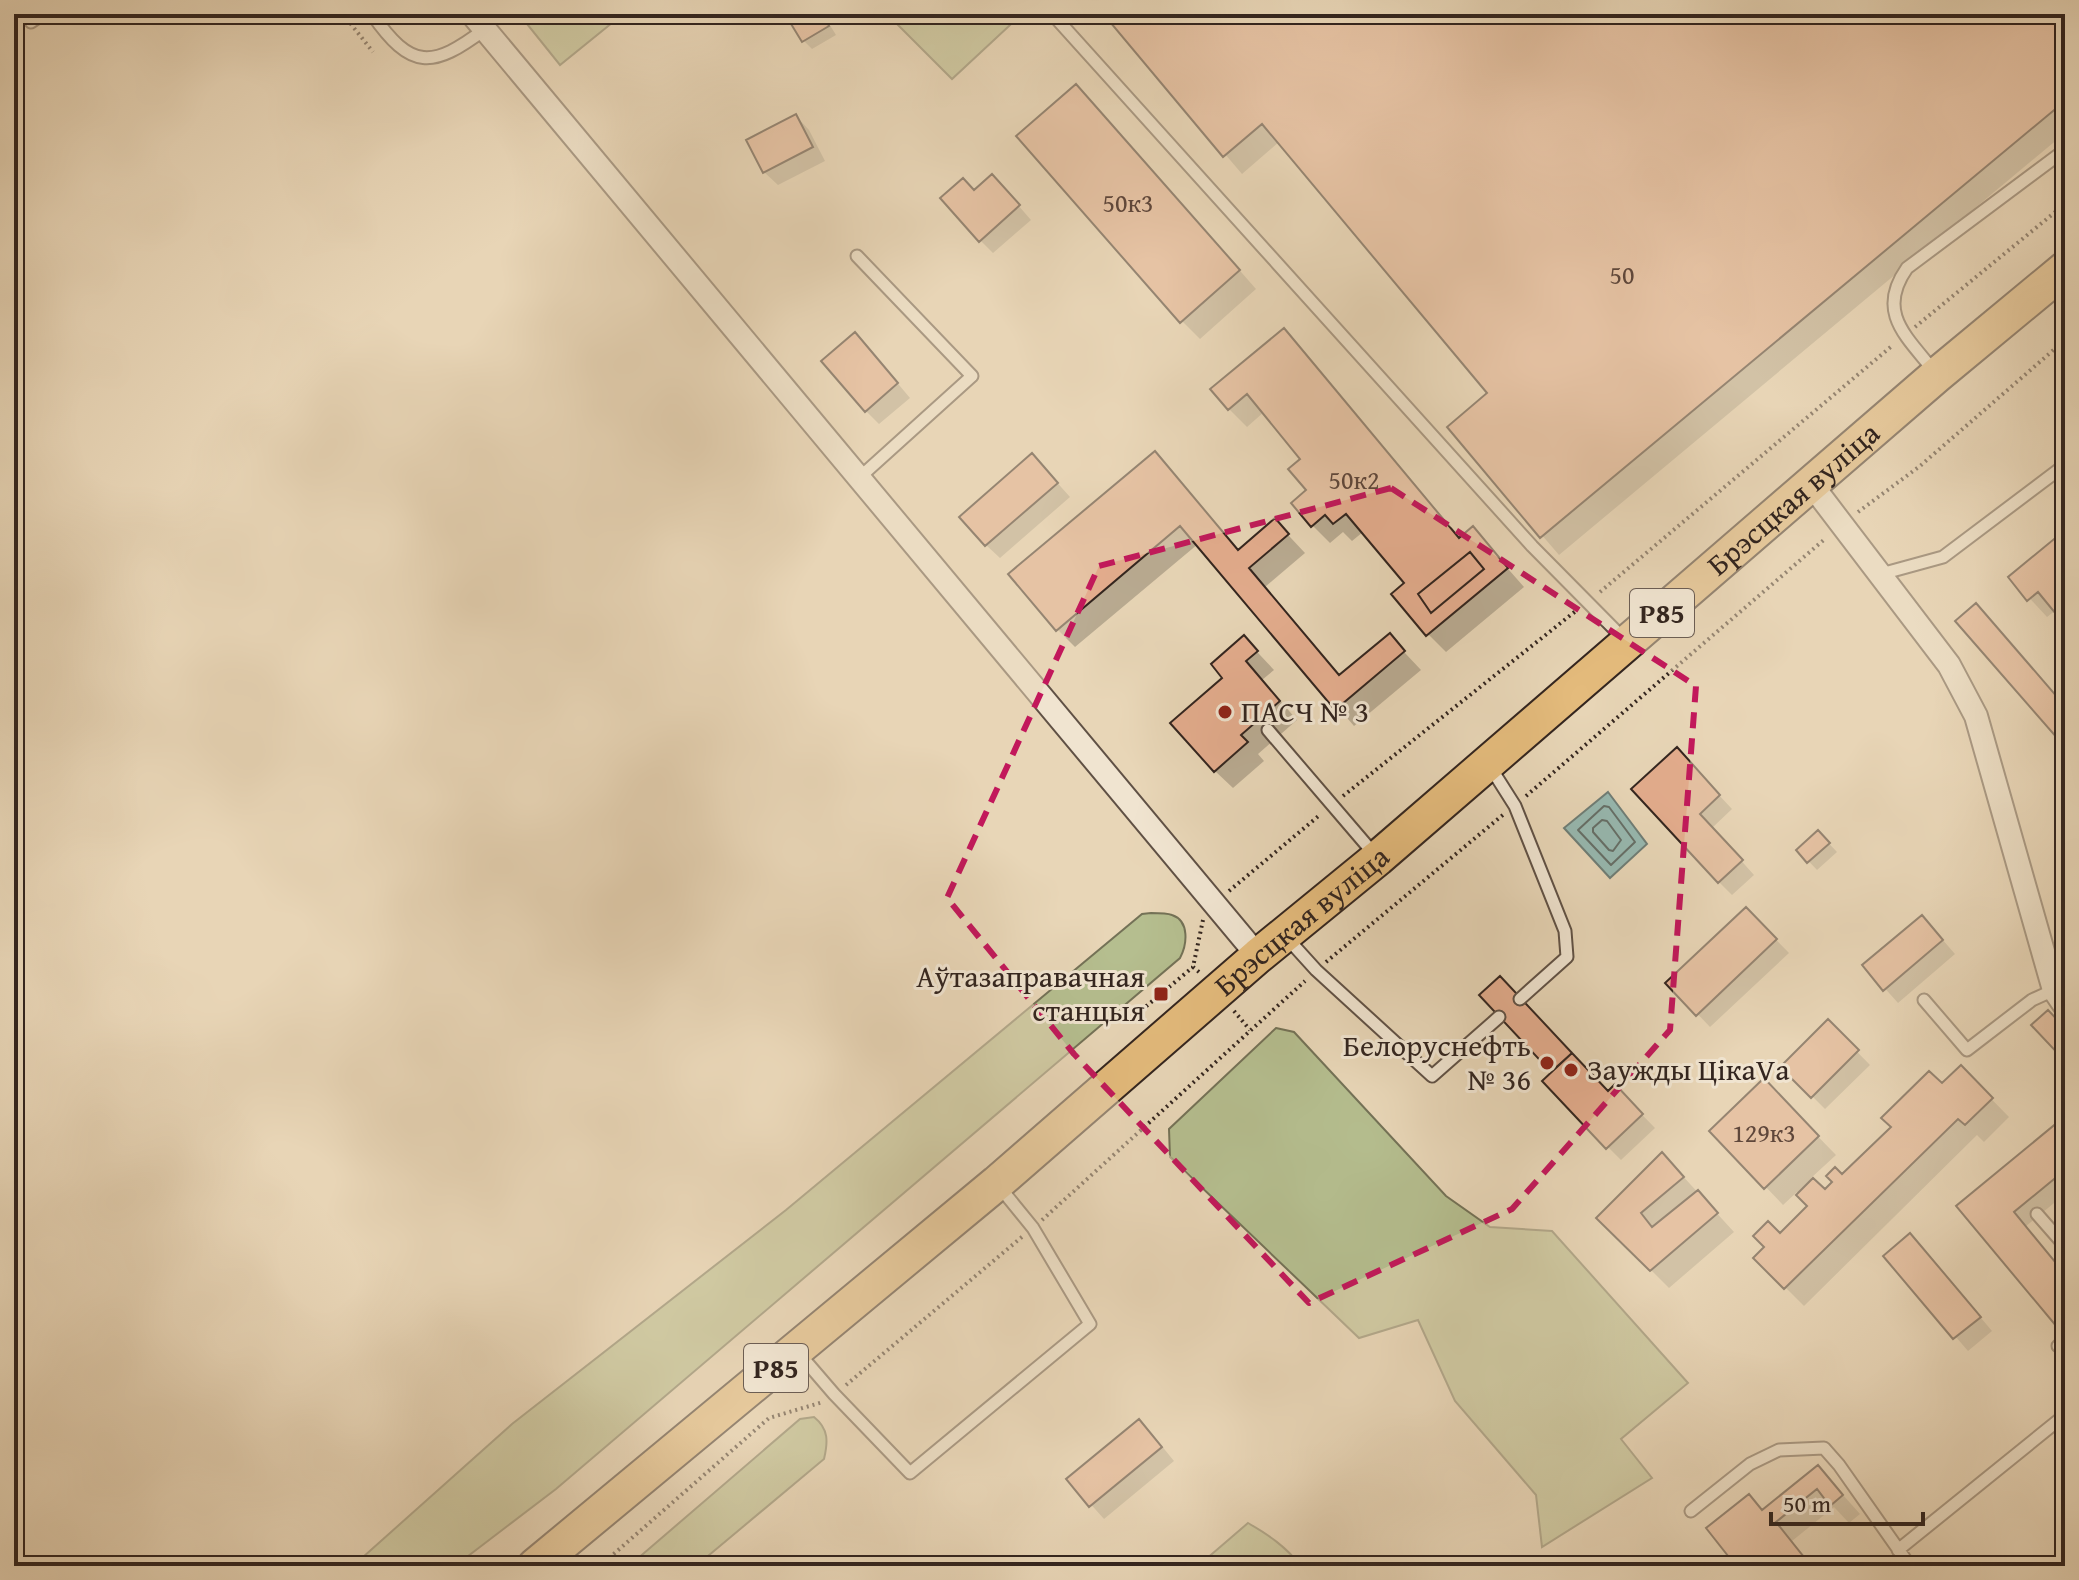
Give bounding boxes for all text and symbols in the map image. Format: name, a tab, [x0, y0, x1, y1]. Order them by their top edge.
house number: 50к3	[1102, 183, 1154, 222]
house number: 50	[1609, 255, 1635, 294]
street label: Брэсцкая вуліца	[1697, 411, 1889, 585]
house number: 50к2	[1328, 460, 1380, 499]
road number: Р85	[1630, 589, 1694, 637]
place label: ПАСЧ № 3	[1241, 689, 1369, 733]
marker: ПАСЧ № 3	[1216, 703, 1234, 721]
street label: Брэсцкая вуліца	[1204, 834, 1399, 1006]
place label: Аўтазаправачная станцыя	[916, 954, 1145, 1032]
marker: Аўтазаправачная станцыя	[1152, 985, 1170, 1003]
place label: Белоруснефть № 36	[1343, 1023, 1531, 1101]
place label: Заужды ЦікаVа	[1587, 1047, 1790, 1091]
marker: Белоруснефть № 36	[1538, 1054, 1556, 1072]
marker: Заужды ЦікаVа	[1562, 1061, 1580, 1079]
house number: 129к3	[1732, 1113, 1796, 1152]
road number: Р85	[744, 1344, 808, 1392]
scale bar	[1771, 1476, 1923, 1526]
text: 50 m	[1783, 1486, 1831, 1521]

